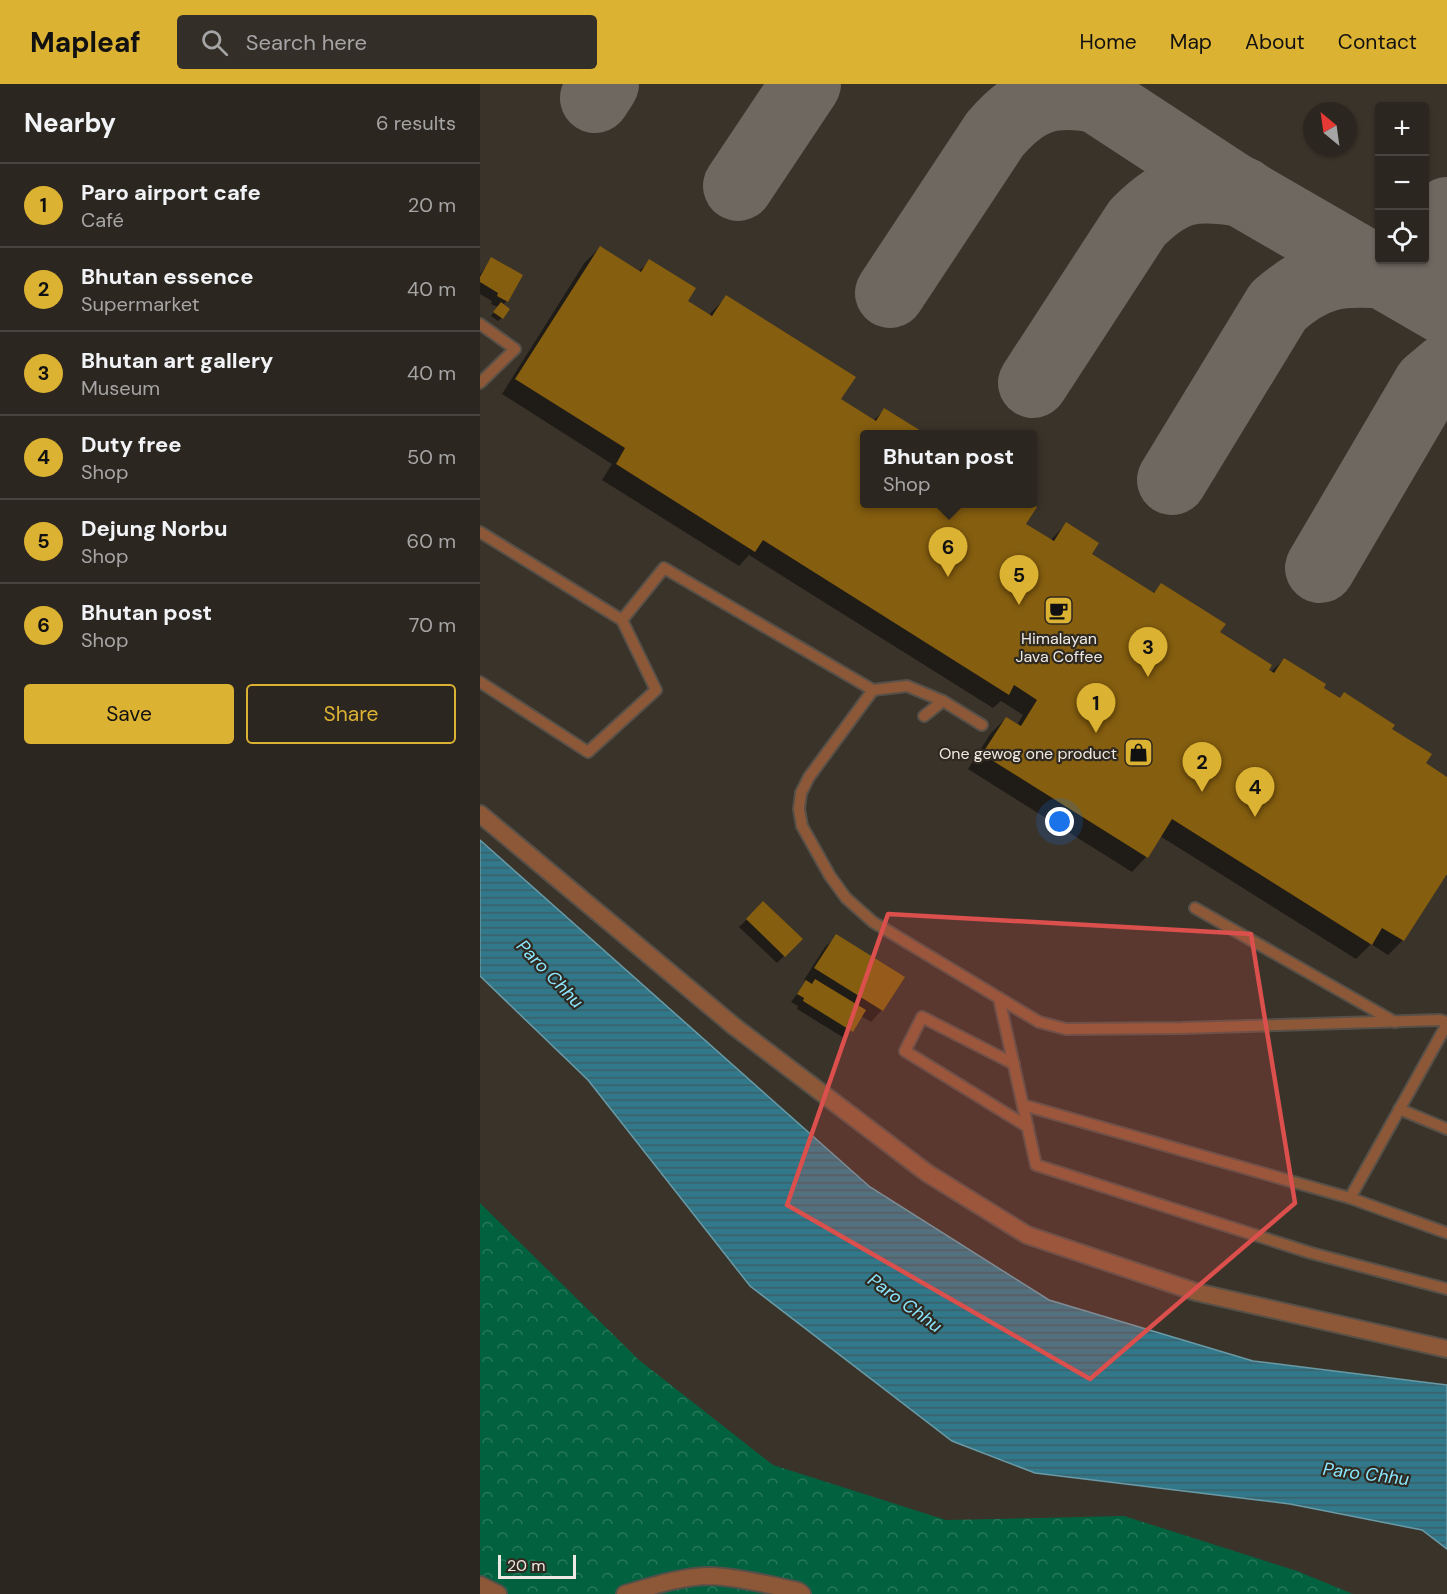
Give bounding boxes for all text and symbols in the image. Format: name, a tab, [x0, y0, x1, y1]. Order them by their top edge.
search box	[177, 15, 597, 69]
text: Mapleaf	[30, 24, 141, 61]
icon: search	[198, 26, 231, 59]
text: Search here	[246, 28, 367, 57]
text: Home	[1079, 28, 1137, 56]
text: Map	[1170, 28, 1212, 56]
text: About	[1245, 28, 1305, 56]
text: Contact	[1338, 28, 1417, 56]
north arrow	[1303, 102, 1357, 156]
map controls	[1375, 102, 1429, 264]
button: +	[1375, 102, 1429, 156]
text: Nearby	[24, 106, 116, 140]
text: 6 results	[376, 110, 456, 136]
button: −	[1375, 156, 1429, 210]
text: Paro airport cafe	[81, 178, 261, 207]
text: 1	[40, 192, 47, 218]
text: 20 m	[408, 192, 456, 218]
text: Café	[81, 207, 124, 233]
button: locate	[1375, 210, 1429, 264]
text: Bhutan essence	[81, 262, 253, 291]
text: 2	[38, 276, 49, 302]
text: 40 m	[407, 276, 456, 302]
text: Supermarket	[81, 291, 200, 317]
text: Bhutan art gallery	[81, 346, 273, 375]
text: 3	[37, 360, 50, 386]
text: 40 m	[407, 360, 456, 386]
text: Museum	[81, 375, 160, 401]
text: Duty free	[81, 430, 182, 459]
popup	[860, 430, 1037, 508]
text: Bhutan post	[883, 442, 1014, 471]
text: 4	[37, 444, 50, 470]
text: 50 m	[407, 444, 456, 470]
text: Shop	[81, 459, 128, 485]
text: Shop	[883, 471, 930, 497]
text: Dejung Norbu	[81, 514, 228, 543]
text: 5	[37, 528, 50, 554]
text: 60 m	[407, 528, 456, 554]
pin: 6	[928, 528, 968, 577]
text: Shop	[81, 543, 128, 569]
pin: 5	[1000, 556, 1038, 605]
cafe icon: Himalayan Java Coffee	[1043, 594, 1075, 626]
text: Bhutan post	[81, 598, 212, 627]
text: 6	[37, 612, 50, 638]
text: 70 m	[409, 612, 456, 638]
text: Shop	[81, 627, 128, 653]
place label: Himalayan Java Coffee	[1015, 628, 1103, 667]
pin: 3	[1128, 628, 1168, 677]
button: Save	[24, 684, 234, 744]
button: Share	[246, 684, 456, 744]
pin: 1	[1076, 684, 1116, 733]
shop icon: One gewog one product	[1122, 737, 1154, 769]
pin: 2	[1182, 742, 1222, 792]
place label: One gewog one product	[939, 743, 1117, 764]
pin: 4	[1236, 768, 1274, 817]
your location	[1045, 807, 1074, 836]
water label: Paro Chhu	[511, 935, 589, 1013]
water label: Paro Chhu	[863, 1268, 947, 1338]
water label: Paro Chhu	[1322, 1457, 1410, 1491]
scale bar	[498, 1552, 576, 1580]
text: 20 m	[507, 1555, 546, 1576]

